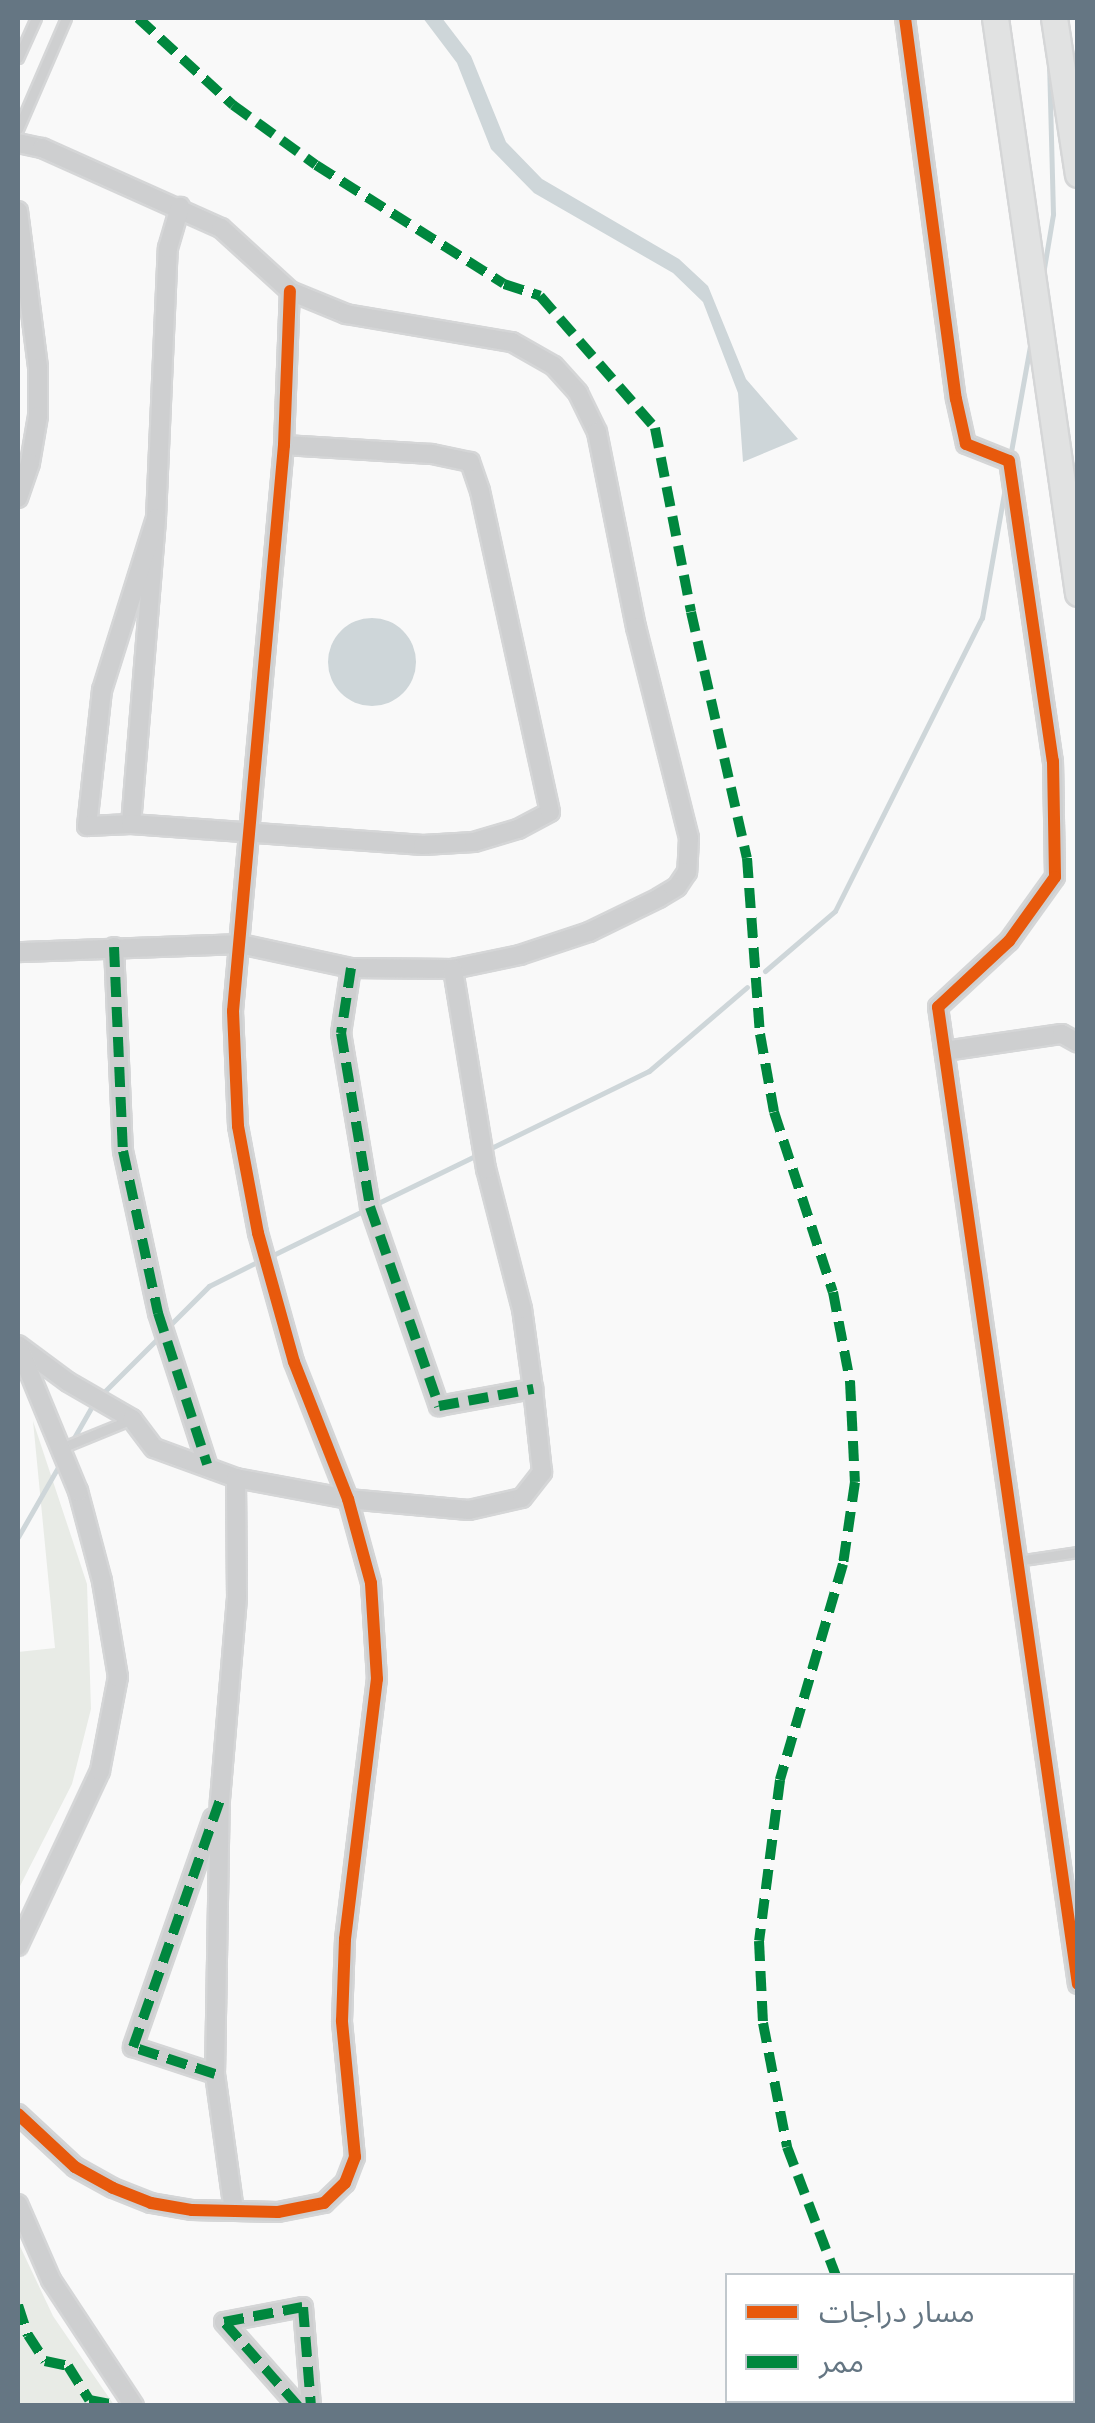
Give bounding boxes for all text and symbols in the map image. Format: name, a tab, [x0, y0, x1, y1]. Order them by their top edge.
legend	[725, 2273, 1075, 2403]
text: مسار دراجات	[819, 2291, 975, 2331]
text: ممر	[819, 2341, 864, 2381]

